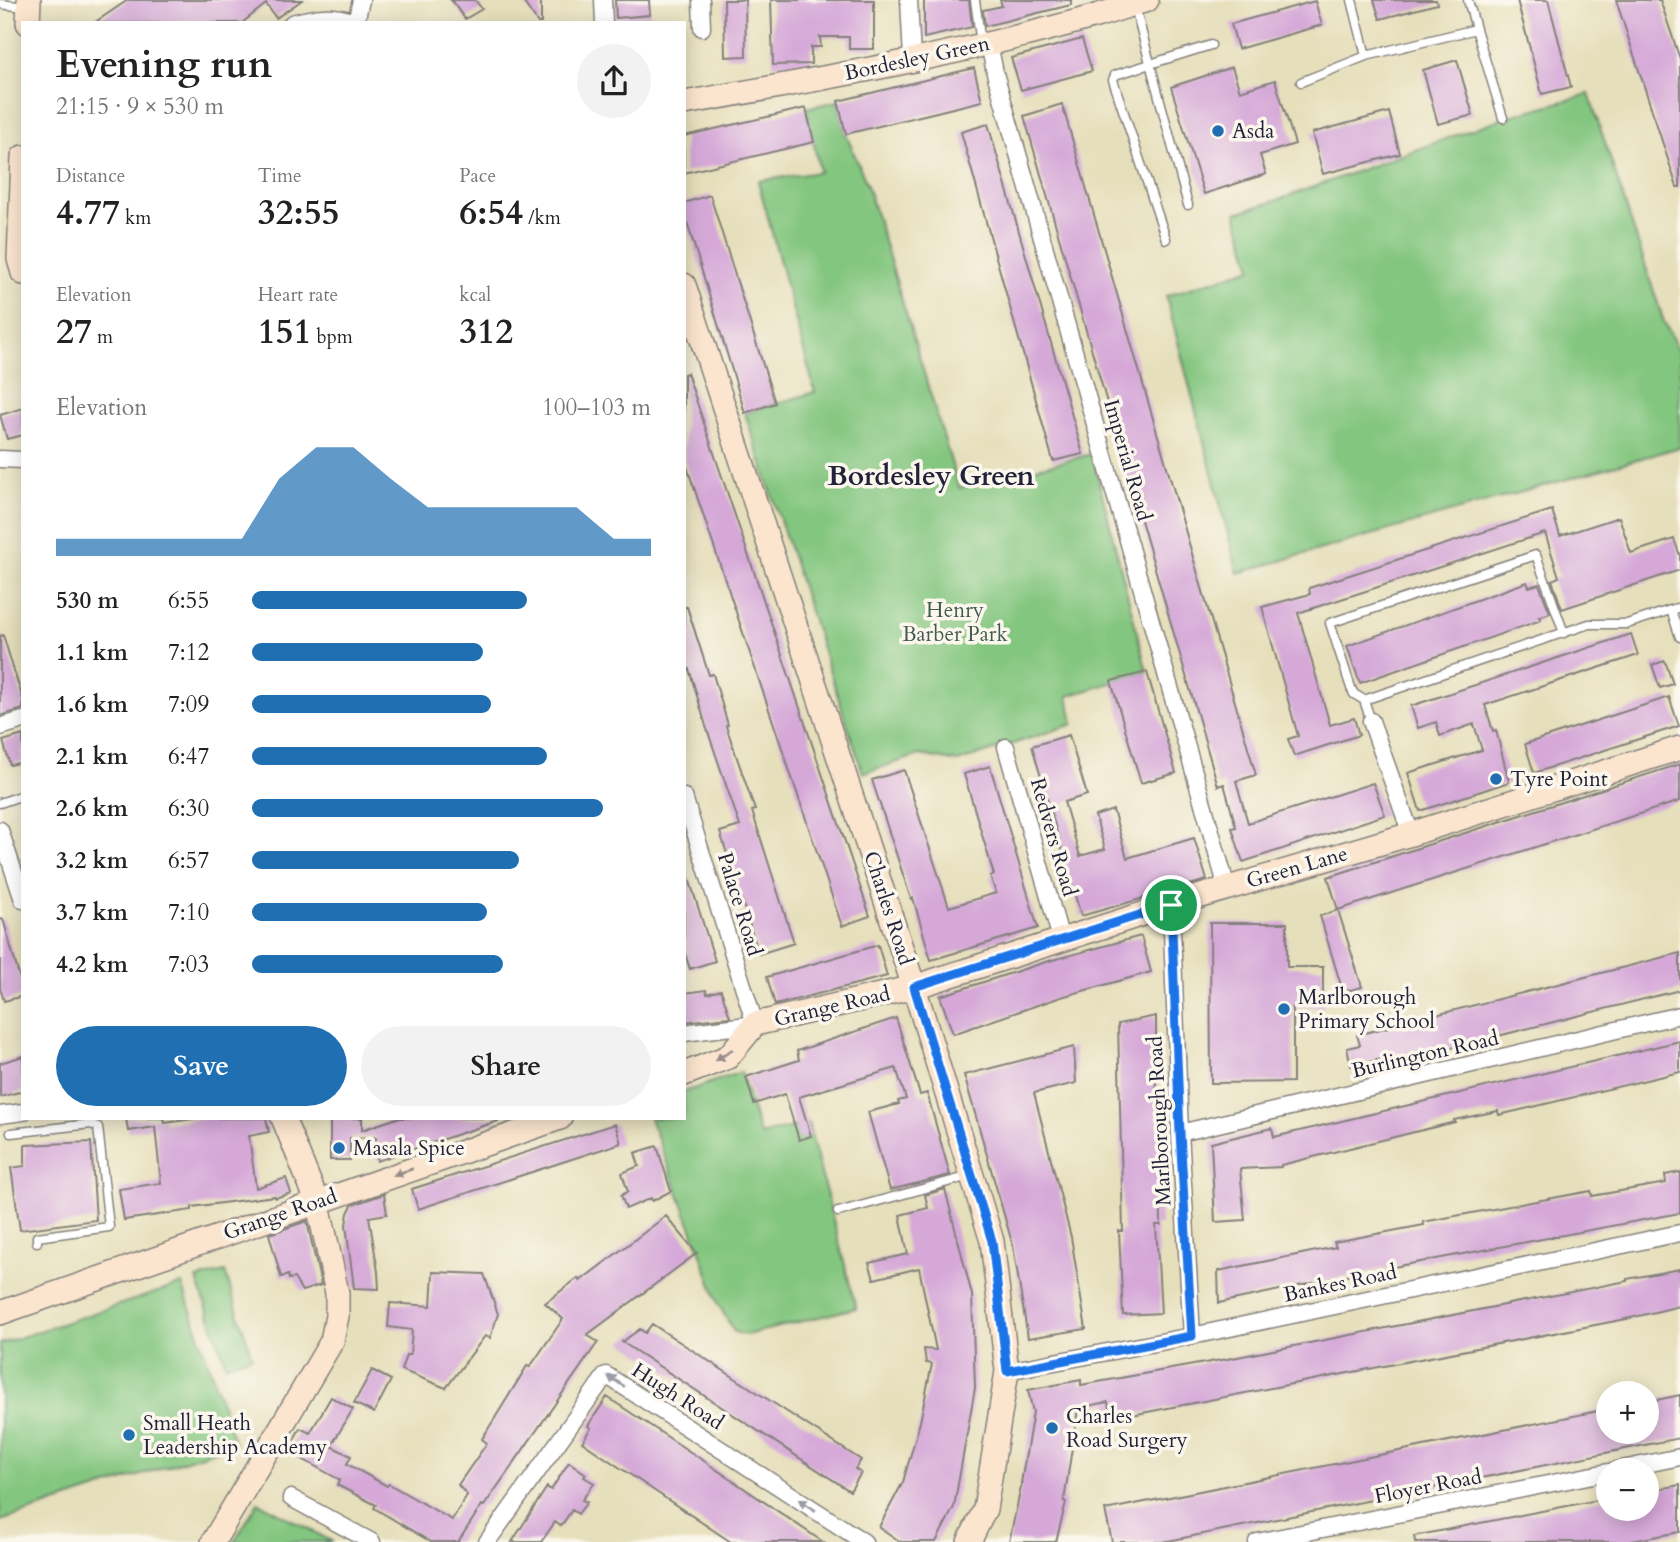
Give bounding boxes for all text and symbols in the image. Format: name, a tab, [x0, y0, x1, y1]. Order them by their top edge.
street label: Bordesley Green	[842, 29, 993, 88]
text: Evening run	[56, 39, 272, 91]
button: share	[577, 44, 651, 118]
text: 21:15 · 9 × 530 m	[56, 91, 224, 122]
place label: Asda	[1232, 117, 1274, 146]
marker: Asda	[1210, 123, 1226, 139]
text: Distance	[56, 163, 125, 189]
text: Time	[258, 163, 302, 189]
text: Pace	[459, 163, 496, 189]
text: 4.77	[56, 189, 120, 237]
text: 32:55	[258, 189, 340, 237]
text: 6:54	[459, 189, 523, 237]
text: km	[120, 205, 151, 231]
text: /km	[523, 205, 561, 231]
text: Elevation	[56, 282, 131, 308]
text: Heart rate	[258, 282, 338, 308]
text: kcal	[459, 282, 491, 308]
text: 27	[56, 308, 92, 356]
text: 151	[258, 308, 311, 356]
text: 312	[459, 308, 513, 356]
text: m	[92, 324, 113, 350]
text: bpm	[311, 324, 353, 350]
text: Elevation	[56, 392, 147, 423]
text: 100–103 m	[542, 392, 651, 423]
street label: Imperial Road	[1096, 396, 1159, 524]
district label: Bordesley Green	[827, 457, 1035, 495]
text: 530 m	[56, 585, 119, 616]
text: 6:55	[168, 585, 209, 616]
park label: Henry Barber Park	[902, 596, 1009, 649]
text: 1.1 km	[56, 637, 128, 668]
text: 7:12	[168, 637, 209, 668]
text: 1.6 km	[56, 689, 128, 720]
text: 7:09	[168, 689, 209, 720]
text: 2.1 km	[56, 741, 128, 772]
text: 6:47	[168, 741, 209, 772]
place label: Tyre Point	[1510, 765, 1608, 794]
marker: Tyre Point	[1488, 771, 1504, 787]
street label: Redvers Road	[1023, 775, 1084, 900]
text: 2.6 km	[56, 793, 128, 824]
text: 6:30	[168, 793, 209, 824]
street label: Green Lane	[1243, 839, 1351, 896]
text: 3.2 km	[56, 845, 128, 876]
text: 6:57	[168, 845, 209, 876]
street label: Charles Road	[856, 848, 921, 969]
street label: Palace Road	[710, 849, 769, 959]
pin	[1141, 875, 1201, 935]
icon: arrive	[1152, 886, 1190, 924]
text: 3.7 km	[56, 897, 128, 928]
text: 7:10	[168, 897, 209, 928]
text: 4.2 km	[56, 949, 128, 980]
text: 7:03	[168, 949, 209, 980]
street label: Grange Road	[771, 979, 893, 1034]
place label: Marlborough Primary School	[1298, 983, 1435, 1036]
marker: Marlborough Primary School	[1276, 1001, 1292, 1017]
street label: Burlington Road	[1349, 1023, 1502, 1086]
button: Save	[56, 1026, 347, 1106]
button: Share	[361, 1026, 651, 1106]
street label: Marlborough Road	[1141, 1035, 1178, 1207]
one-way arrow	[714, 1049, 734, 1062]
place label: Masala Spice	[353, 1134, 465, 1163]
marker: Masala Spice	[331, 1140, 347, 1156]
one-way arrow	[392, 1167, 413, 1178]
street label: Grange Road	[219, 1181, 341, 1247]
street label: Bankes Road	[1281, 1257, 1399, 1310]
street label: Hugh Road	[626, 1356, 729, 1437]
one-way arrow	[606, 1375, 626, 1388]
map controls	[1596, 1381, 1659, 1521]
button: +	[1596, 1381, 1659, 1444]
place label: Charles Road Surgery	[1066, 1402, 1188, 1455]
place label: Small Heath Leadership Academy	[143, 1409, 327, 1462]
marker: Charles Road Surgery	[1044, 1420, 1060, 1436]
marker: Small Heath Leadership Academy	[121, 1427, 137, 1443]
button: −	[1596, 1458, 1659, 1521]
street label: Floyer Road	[1372, 1462, 1484, 1511]
one-way arrow	[798, 1498, 816, 1512]

